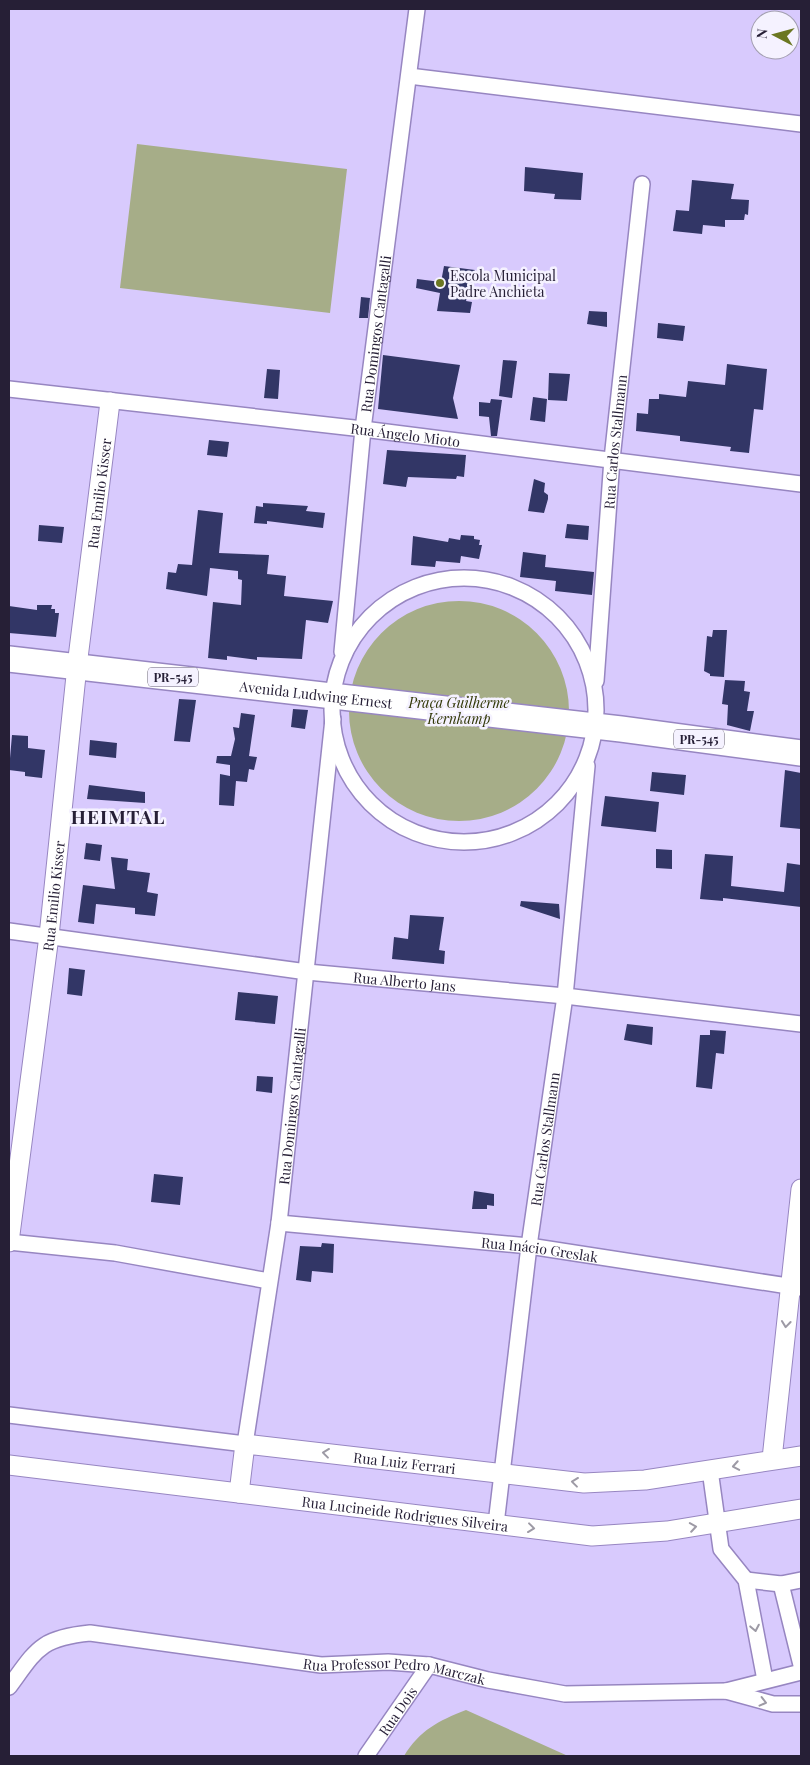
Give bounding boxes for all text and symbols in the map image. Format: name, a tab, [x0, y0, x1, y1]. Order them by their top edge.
north arrow	[750, 10, 800, 60]
text: N	[752, 28, 772, 40]
street label: Rua Domingos Cantagalli	[356, 254, 395, 413]
place label: Escola Municipal Padre Anchieta	[450, 266, 556, 301]
marker: Escola Municipal Padre Anchieta	[434, 277, 446, 289]
street label: Rua Carlos Stallmann	[599, 373, 631, 510]
street label: Rua Ángelo Mioto	[350, 418, 462, 451]
street label: Rua Emilio Kisser	[82, 436, 115, 550]
road number: PR-545	[148, 668, 198, 686]
street label: Avenida Ludwing Ernest	[238, 676, 394, 712]
park label: Praça Guilherme Kernkamp	[407, 693, 510, 728]
road number: PR-545	[674, 730, 724, 749]
district label: HEIMTAL	[71, 803, 165, 829]
street label: Rua Emilio Kisser	[38, 839, 68, 952]
street label: Rua Alberto Jans	[353, 967, 457, 995]
street label: Rua Domingos Cantagalli	[274, 1026, 309, 1186]
street label: Rua Carlos Stallmann	[525, 1070, 564, 1207]
street label: Rua Inácio Greslak	[480, 1232, 600, 1266]
one-way arrow	[781, 1320, 792, 1328]
street label: Rua Luiz Ferrari	[352, 1447, 457, 1478]
one-way arrow	[322, 1448, 330, 1459]
one-way arrow	[731, 1460, 740, 1470]
one-way arrow	[570, 1477, 578, 1488]
street label: Rua Lucineide Rodrigues Silveira	[301, 1491, 509, 1535]
one-way arrow	[527, 1522, 535, 1533]
one-way arrow	[689, 1522, 697, 1533]
one-way arrow	[749, 1624, 759, 1633]
street label: Rua Professor Pedro Marczak	[302, 1652, 488, 1689]
street label: Rua Dois	[374, 1682, 421, 1739]
one-way arrow	[759, 1696, 768, 1707]

